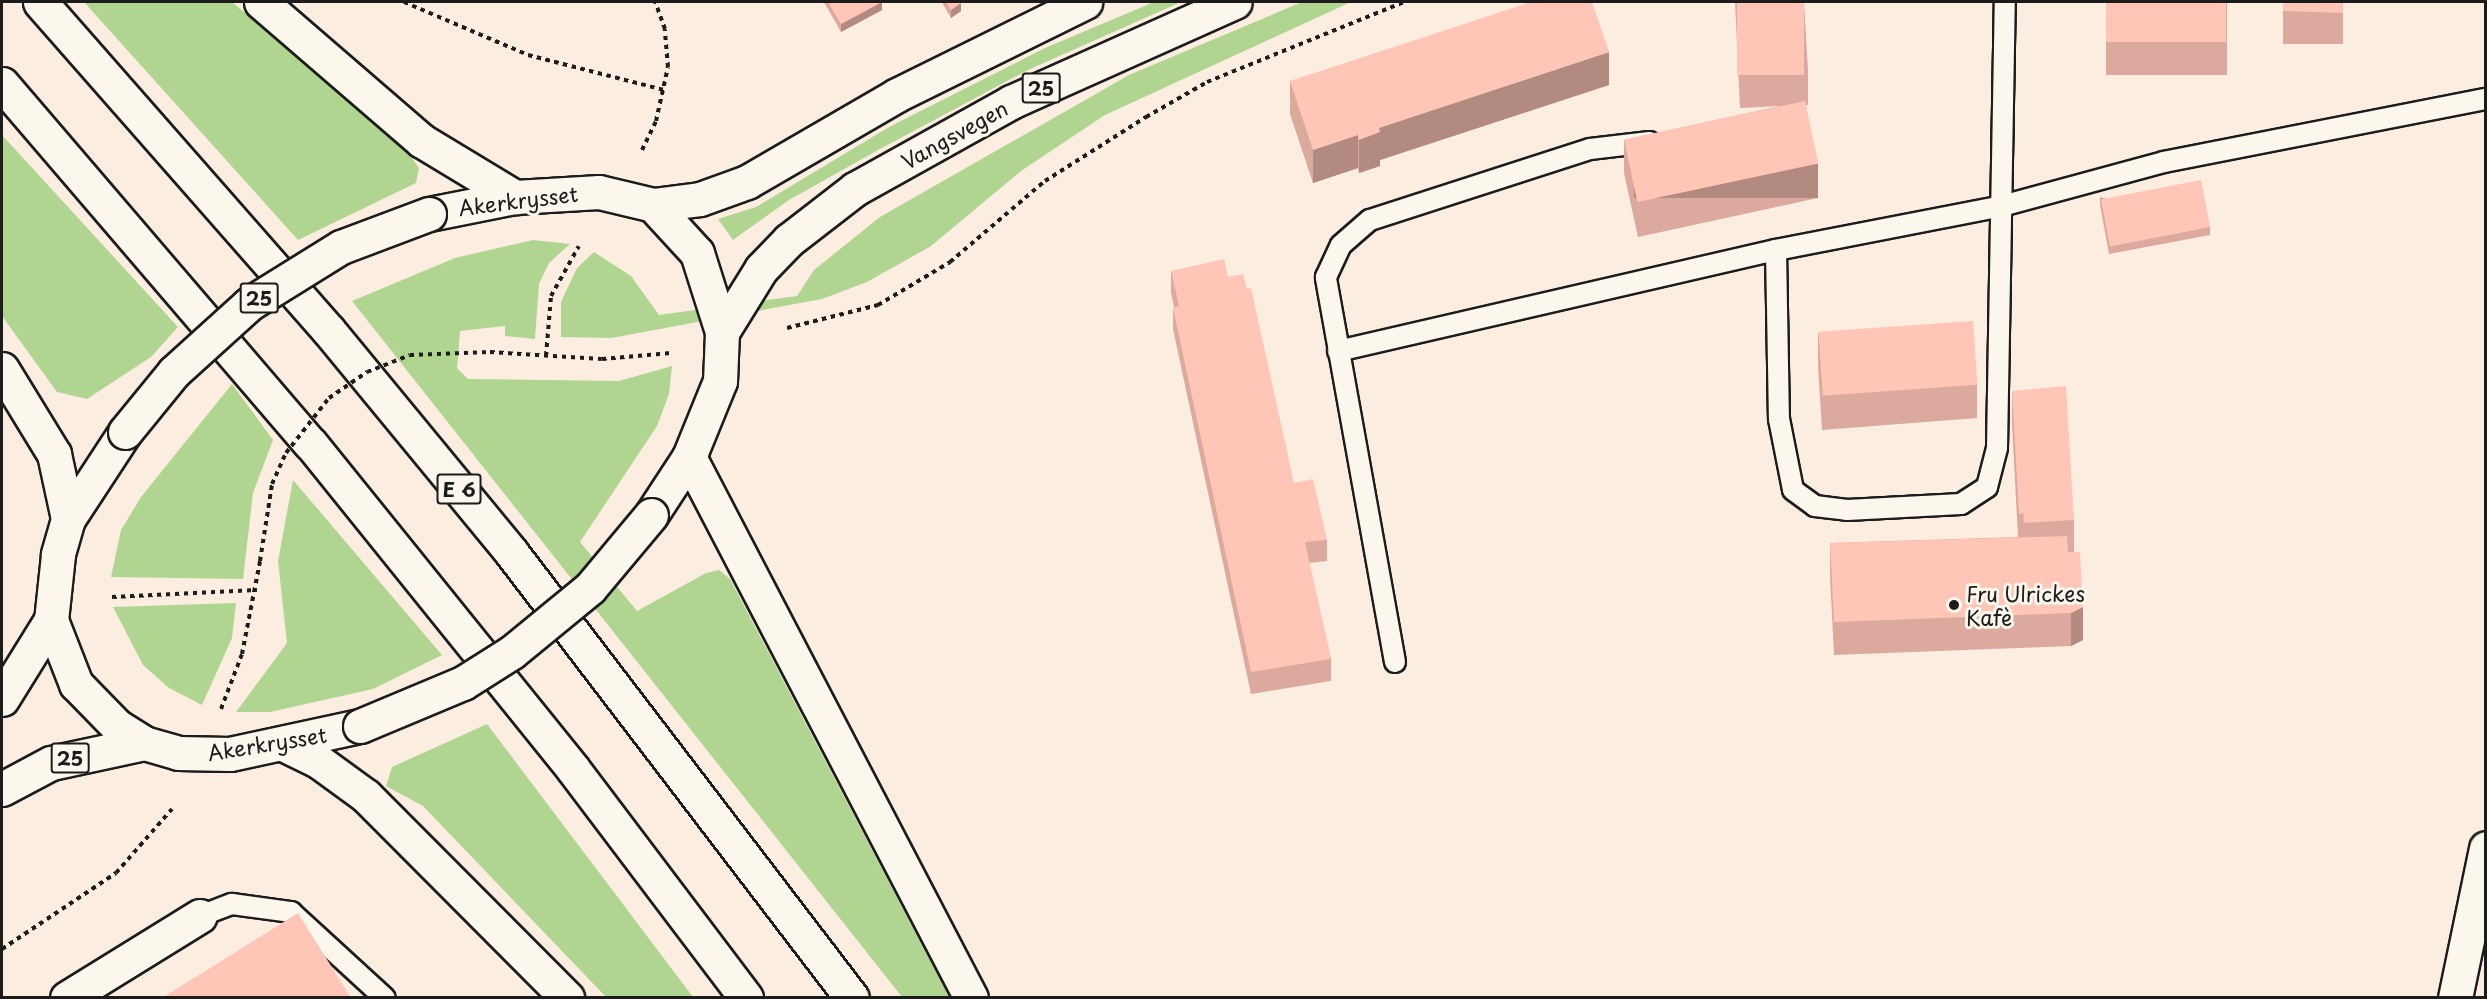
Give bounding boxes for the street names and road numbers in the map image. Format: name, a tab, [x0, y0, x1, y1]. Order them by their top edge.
road number: 25	[1022, 71, 1060, 105]
street label: Vangsvegen	[897, 94, 1011, 174]
street label: Akerkrysset	[457, 180, 579, 220]
road number: 25	[240, 281, 278, 315]
road number: E 6	[436, 472, 482, 506]
street label: Akerkrysset	[206, 721, 328, 765]
road number: 25	[50, 741, 90, 775]

